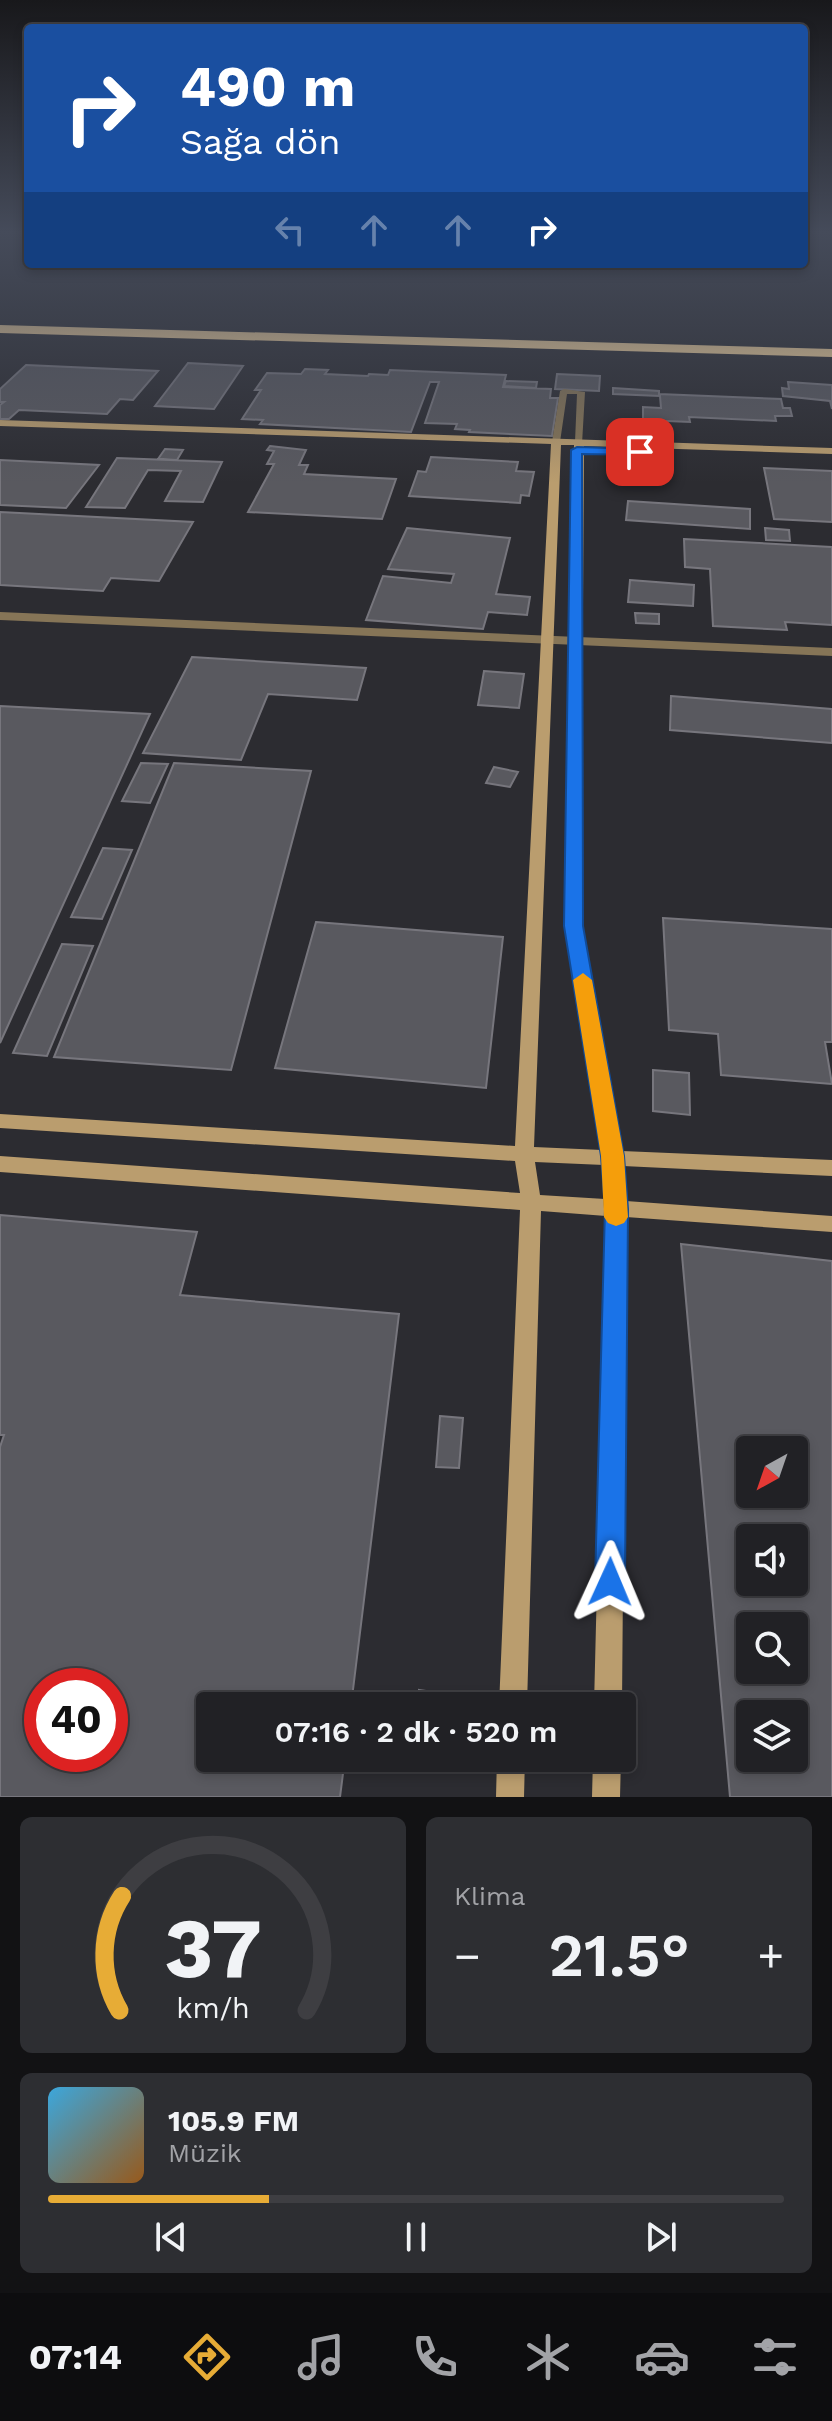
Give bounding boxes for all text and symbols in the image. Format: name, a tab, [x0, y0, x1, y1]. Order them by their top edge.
text: 490 m	[180, 54, 355, 120]
icon: right	[48, 56, 152, 160]
text: Sağa dön	[180, 121, 341, 163]
icon: left	[268, 208, 312, 252]
icon: ahead	[352, 208, 396, 252]
icon: ahead	[436, 208, 480, 252]
icon: right	[520, 208, 564, 252]
pin	[606, 418, 674, 486]
icon: arrive	[618, 430, 662, 474]
north arrow	[736, 1436, 808, 1508]
map controls	[736, 1436, 808, 1772]
button: sound	[736, 1524, 808, 1596]
position arrow	[568, 1540, 652, 1624]
button: search	[736, 1612, 808, 1684]
speed limit sign: 40	[24, 1668, 128, 1772]
button: layers	[736, 1700, 808, 1772]
text: 07:16 · 2 dk · 520 m	[275, 1714, 557, 1749]
text: Klima	[454, 1881, 525, 1911]
text: 37	[164, 1900, 262, 1997]
text: 21.5°	[548, 1920, 690, 1991]
text: −	[454, 1930, 481, 1982]
text: +	[757, 1930, 784, 1982]
text: km/h	[176, 1991, 250, 2025]
text: 105.9 FM	[168, 2103, 299, 2138]
text: Müzik	[168, 2138, 242, 2168]
icon: previous	[149, 2215, 193, 2259]
icon: pause	[394, 2215, 438, 2259]
icon: next	[639, 2215, 683, 2259]
icon: directions	[179, 2329, 235, 2385]
icon: music	[293, 2329, 349, 2385]
icon: phone	[407, 2329, 463, 2385]
icon: climate	[520, 2329, 576, 2385]
icon: car	[634, 2329, 690, 2385]
icon: filters	[747, 2329, 803, 2385]
text: 07:14	[29, 2336, 122, 2378]

